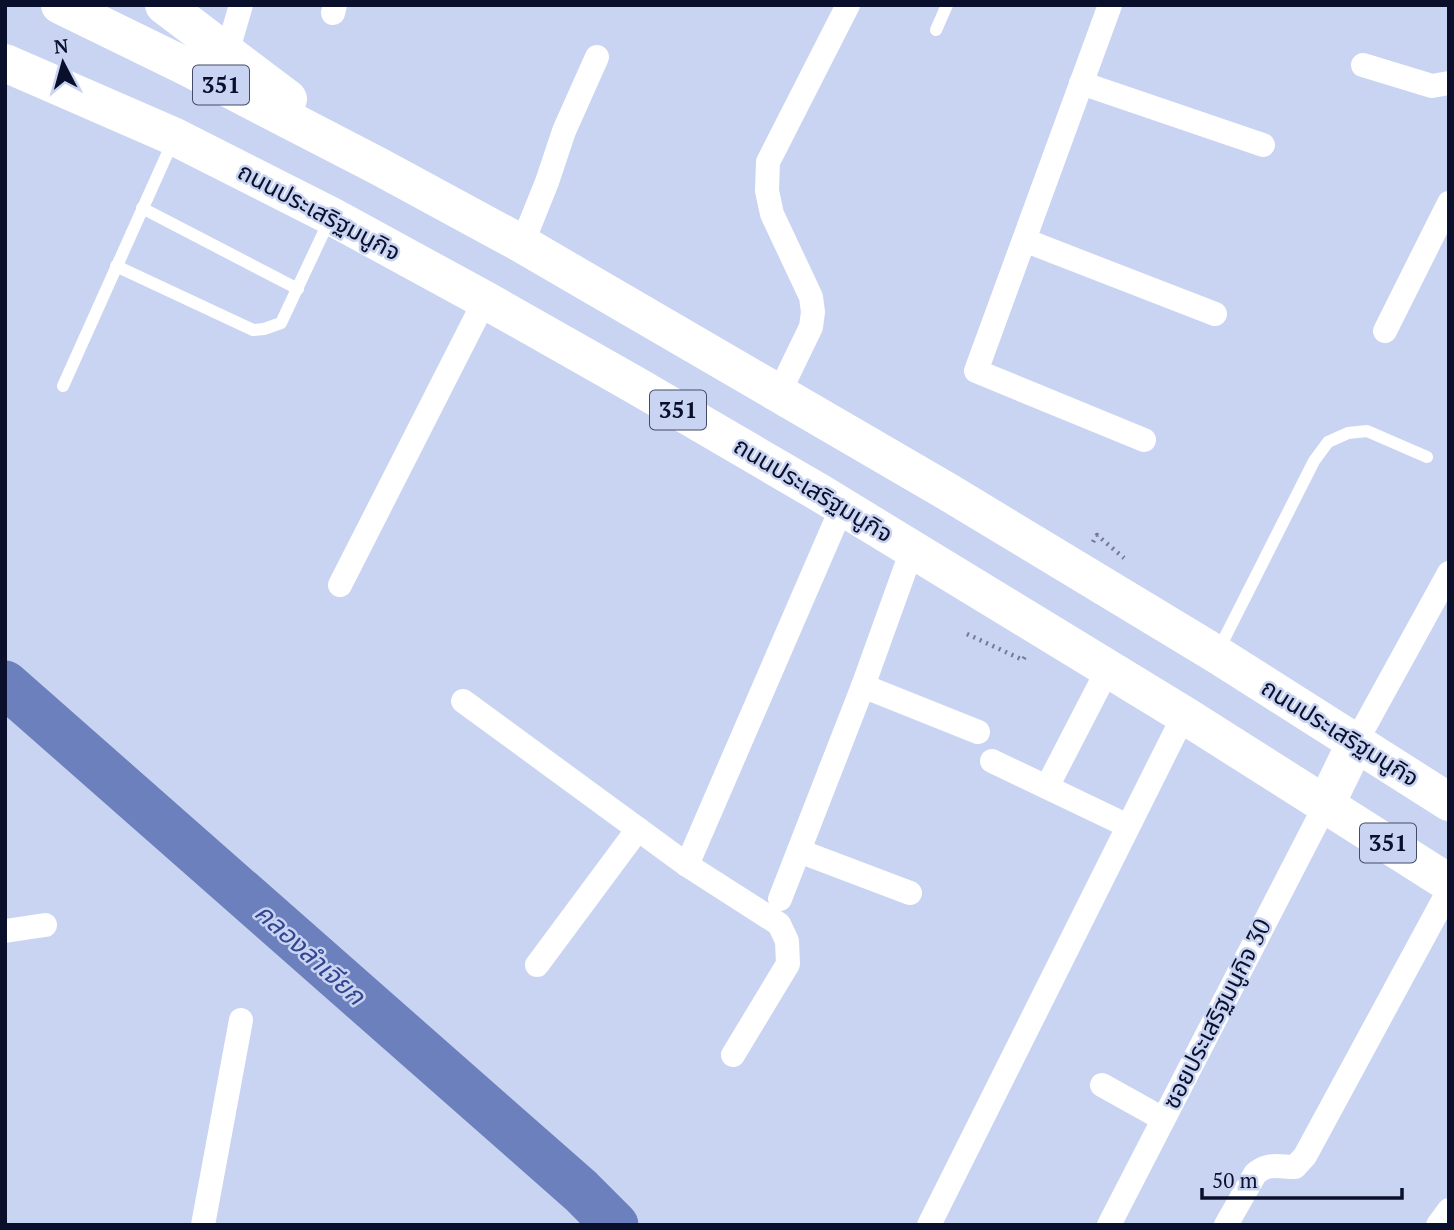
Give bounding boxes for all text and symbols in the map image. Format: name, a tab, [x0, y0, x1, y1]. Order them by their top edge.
north arrow	[28, 28, 98, 98]
text: N	[53, 32, 70, 59]
road number: 351	[193, 66, 249, 104]
street label: ถนนประเสริฐมนูกิจ	[232, 155, 407, 268]
road number: 351	[650, 390, 706, 430]
street label: ถนนประเสริฐมนูกิจ	[728, 429, 899, 549]
street label: ถนนประเสริฐมนูกิจ	[1256, 671, 1425, 793]
road number: 351	[1360, 824, 1416, 862]
water label: คลองลำเจียก	[248, 895, 374, 1013]
street label: ซอยประเสริฐมนูกิจ 30	[1154, 913, 1278, 1114]
scale bar	[1202, 1156, 1402, 1200]
text: 50 m	[1212, 1166, 1258, 1194]

